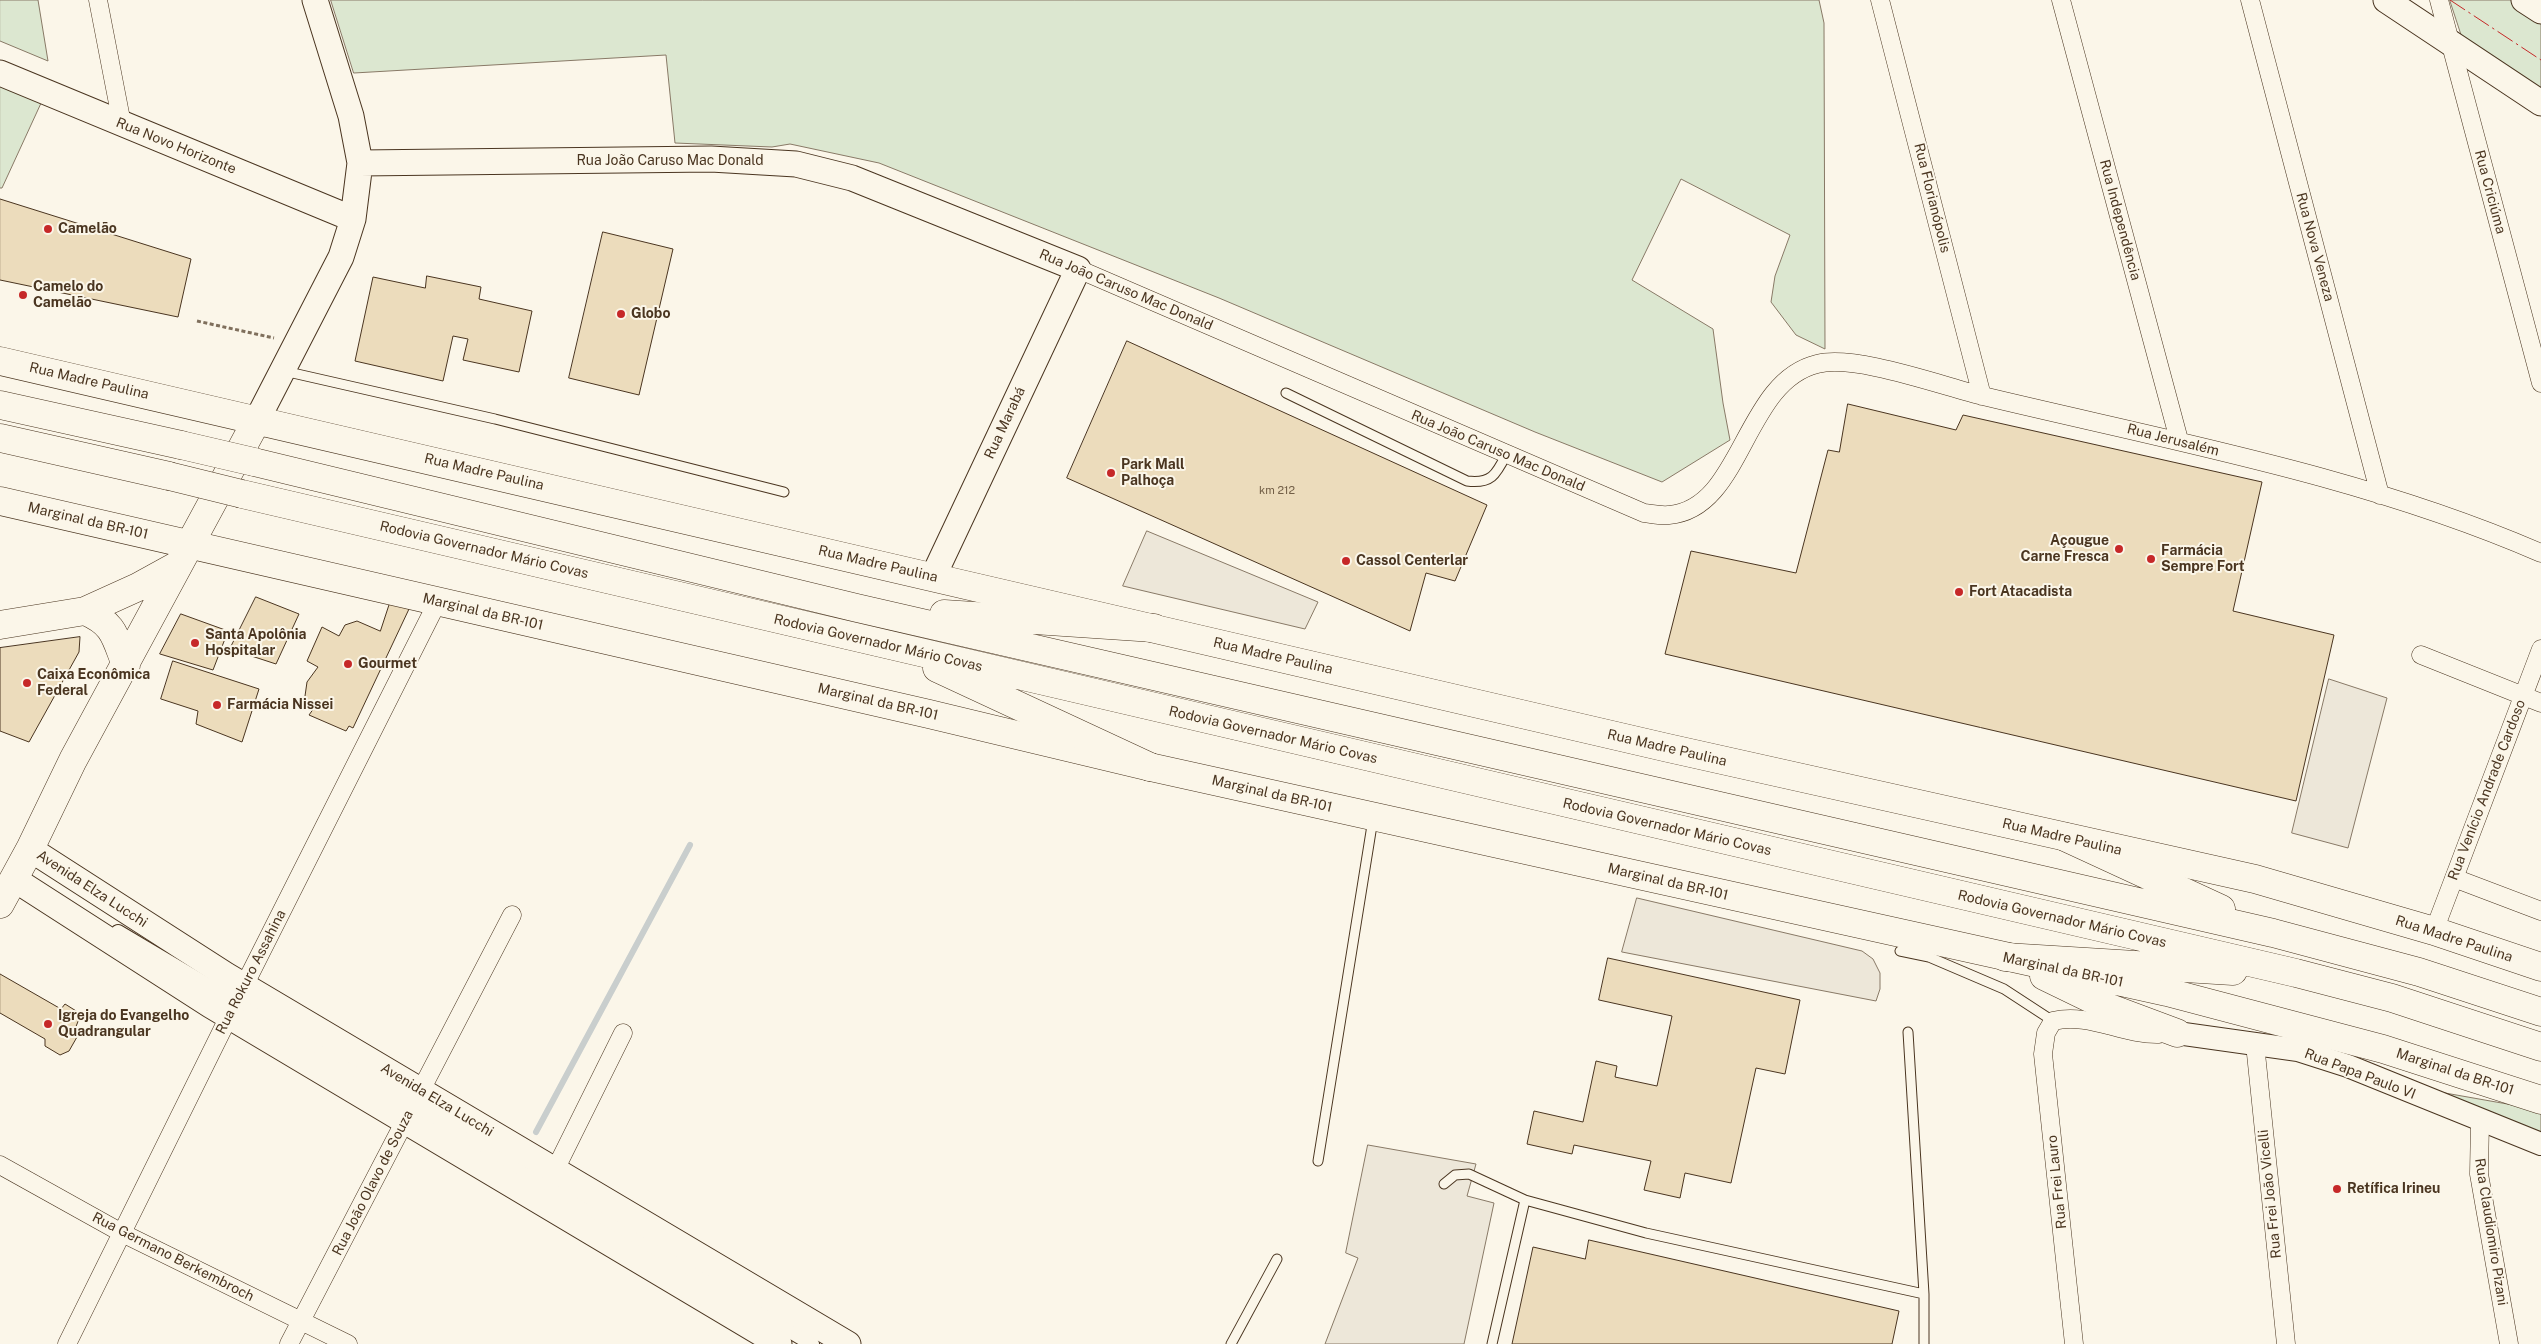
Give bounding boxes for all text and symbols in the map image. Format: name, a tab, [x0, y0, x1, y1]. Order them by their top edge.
street label: Rua Novo Horizonte	[113, 114, 239, 178]
street label: Rua Florianópolis	[1910, 141, 1954, 255]
street label: Rua Criciúma	[2471, 148, 2509, 236]
street label: Rua João Caruso Mac Donald	[576, 153, 764, 169]
street label: Rua Independência	[2096, 158, 2144, 282]
street label: Rua Nova Veneza	[2292, 191, 2338, 303]
place label: Camelão	[58, 221, 117, 237]
marker: Camelão	[42, 223, 54, 235]
street label: Rua João Caruso Mac Donald	[1037, 246, 1215, 334]
place label: Camelo do Camelão	[33, 279, 103, 312]
marker: Camelo do Camelão	[17, 289, 29, 301]
place label: Globo	[631, 306, 670, 322]
marker: Globo	[615, 308, 627, 320]
street label: Rua Madre Paulina	[28, 359, 150, 403]
street label: Rua Marabá	[981, 384, 1029, 462]
street label: Rua João Caruso Mac Donald	[1409, 407, 1587, 495]
street label: Rua Jerusalém	[2125, 420, 2221, 460]
street label: Rua Madre Paulina	[423, 450, 545, 494]
place label: Park Mall Palhoça	[1121, 457, 1185, 490]
marker: Park Mall Palhoça	[1105, 467, 1117, 479]
house number: km 212	[1259, 484, 1295, 498]
street label: Marginal da BR-101	[26, 499, 150, 543]
street label: Rodovia Governador Mário Covas	[378, 518, 590, 582]
place label: Açougue Carne Fresca	[2021, 533, 2109, 566]
street label: Rua Madre Paulina	[817, 542, 939, 586]
marker: Açougue Carne Fresca	[2113, 543, 2125, 555]
place label: Farmácia Sempre Fort	[2161, 543, 2245, 576]
place label: Cassol Centerlar	[1356, 553, 1468, 569]
marker: Farmácia Sempre Fort	[2145, 553, 2157, 565]
marker: Cassol Centerlar	[1340, 555, 1352, 567]
place label: Fort Atacadista	[1969, 584, 2072, 600]
marker: Fort Atacadista	[1953, 586, 1965, 598]
street label: Marginal da BR-101	[421, 590, 545, 634]
street label: Rodovia Governador Mário Covas	[772, 611, 984, 675]
place label: Santa Apolônia Hospitalar	[205, 627, 306, 660]
street label: Rua Madre Paulina	[1212, 634, 1334, 678]
marker: Santa Apolônia Hospitalar	[189, 637, 201, 649]
place label: Gourmet	[358, 656, 417, 672]
marker: Gourmet	[342, 658, 354, 670]
place label: Caixa Econômica Federal	[37, 667, 150, 700]
marker: Caixa Econômica Federal	[21, 677, 33, 689]
street label: Marginal da BR-101	[816, 680, 940, 724]
place label: Farmácia Nissei	[227, 697, 333, 713]
street label: Rua Venício Andrade Cardoso	[2445, 697, 2529, 883]
marker: Farmácia Nissei	[211, 699, 223, 711]
street label: Rodovia Governador Mário Covas	[1167, 703, 1379, 767]
street label: Rua Madre Paulina	[1606, 726, 1728, 770]
street label: Marginal da BR-101	[1210, 772, 1334, 816]
street label: Rodovia Governador Mário Covas	[1561, 795, 1773, 859]
street label: Rua Madre Paulina	[2001, 815, 2123, 859]
street label: Avenida Elza Lucchi	[33, 847, 151, 931]
street label: Marginal da BR-101	[1606, 860, 1730, 904]
street label: Rodovia Governador Mário Covas	[1956, 887, 2168, 951]
street label: Rua Rokuro Assahina	[212, 907, 290, 1037]
street label: Rua Madre Paulina	[2393, 912, 2515, 966]
street label: Marginal da BR-101	[2001, 949, 2125, 991]
place label: Igreja do Evangelho Quadrangular	[58, 1008, 189, 1040]
marker: Igreja do Evangelho Quadrangular	[42, 1018, 54, 1030]
street label: Rua Papa Paulo VI	[2302, 1045, 2418, 1103]
street label: Marginal da BR-101	[2394, 1045, 2516, 1099]
street label: Avenida Elza Lucchi	[378, 1060, 496, 1140]
street label: Rua João Olavo de Souza	[329, 1108, 417, 1258]
street label: Rua Frei João Vicelli	[2255, 1129, 2285, 1259]
street label: Rua Frei Lauro	[2044, 1134, 2070, 1230]
street label: Rua Claudiomiro Pizani	[2471, 1157, 2511, 1307]
place label: Retífica Irineu	[2347, 1181, 2440, 1197]
marker: Retífica Irineu	[2331, 1183, 2343, 1195]
street label: Rua Germano Berkembroch	[89, 1209, 257, 1305]

